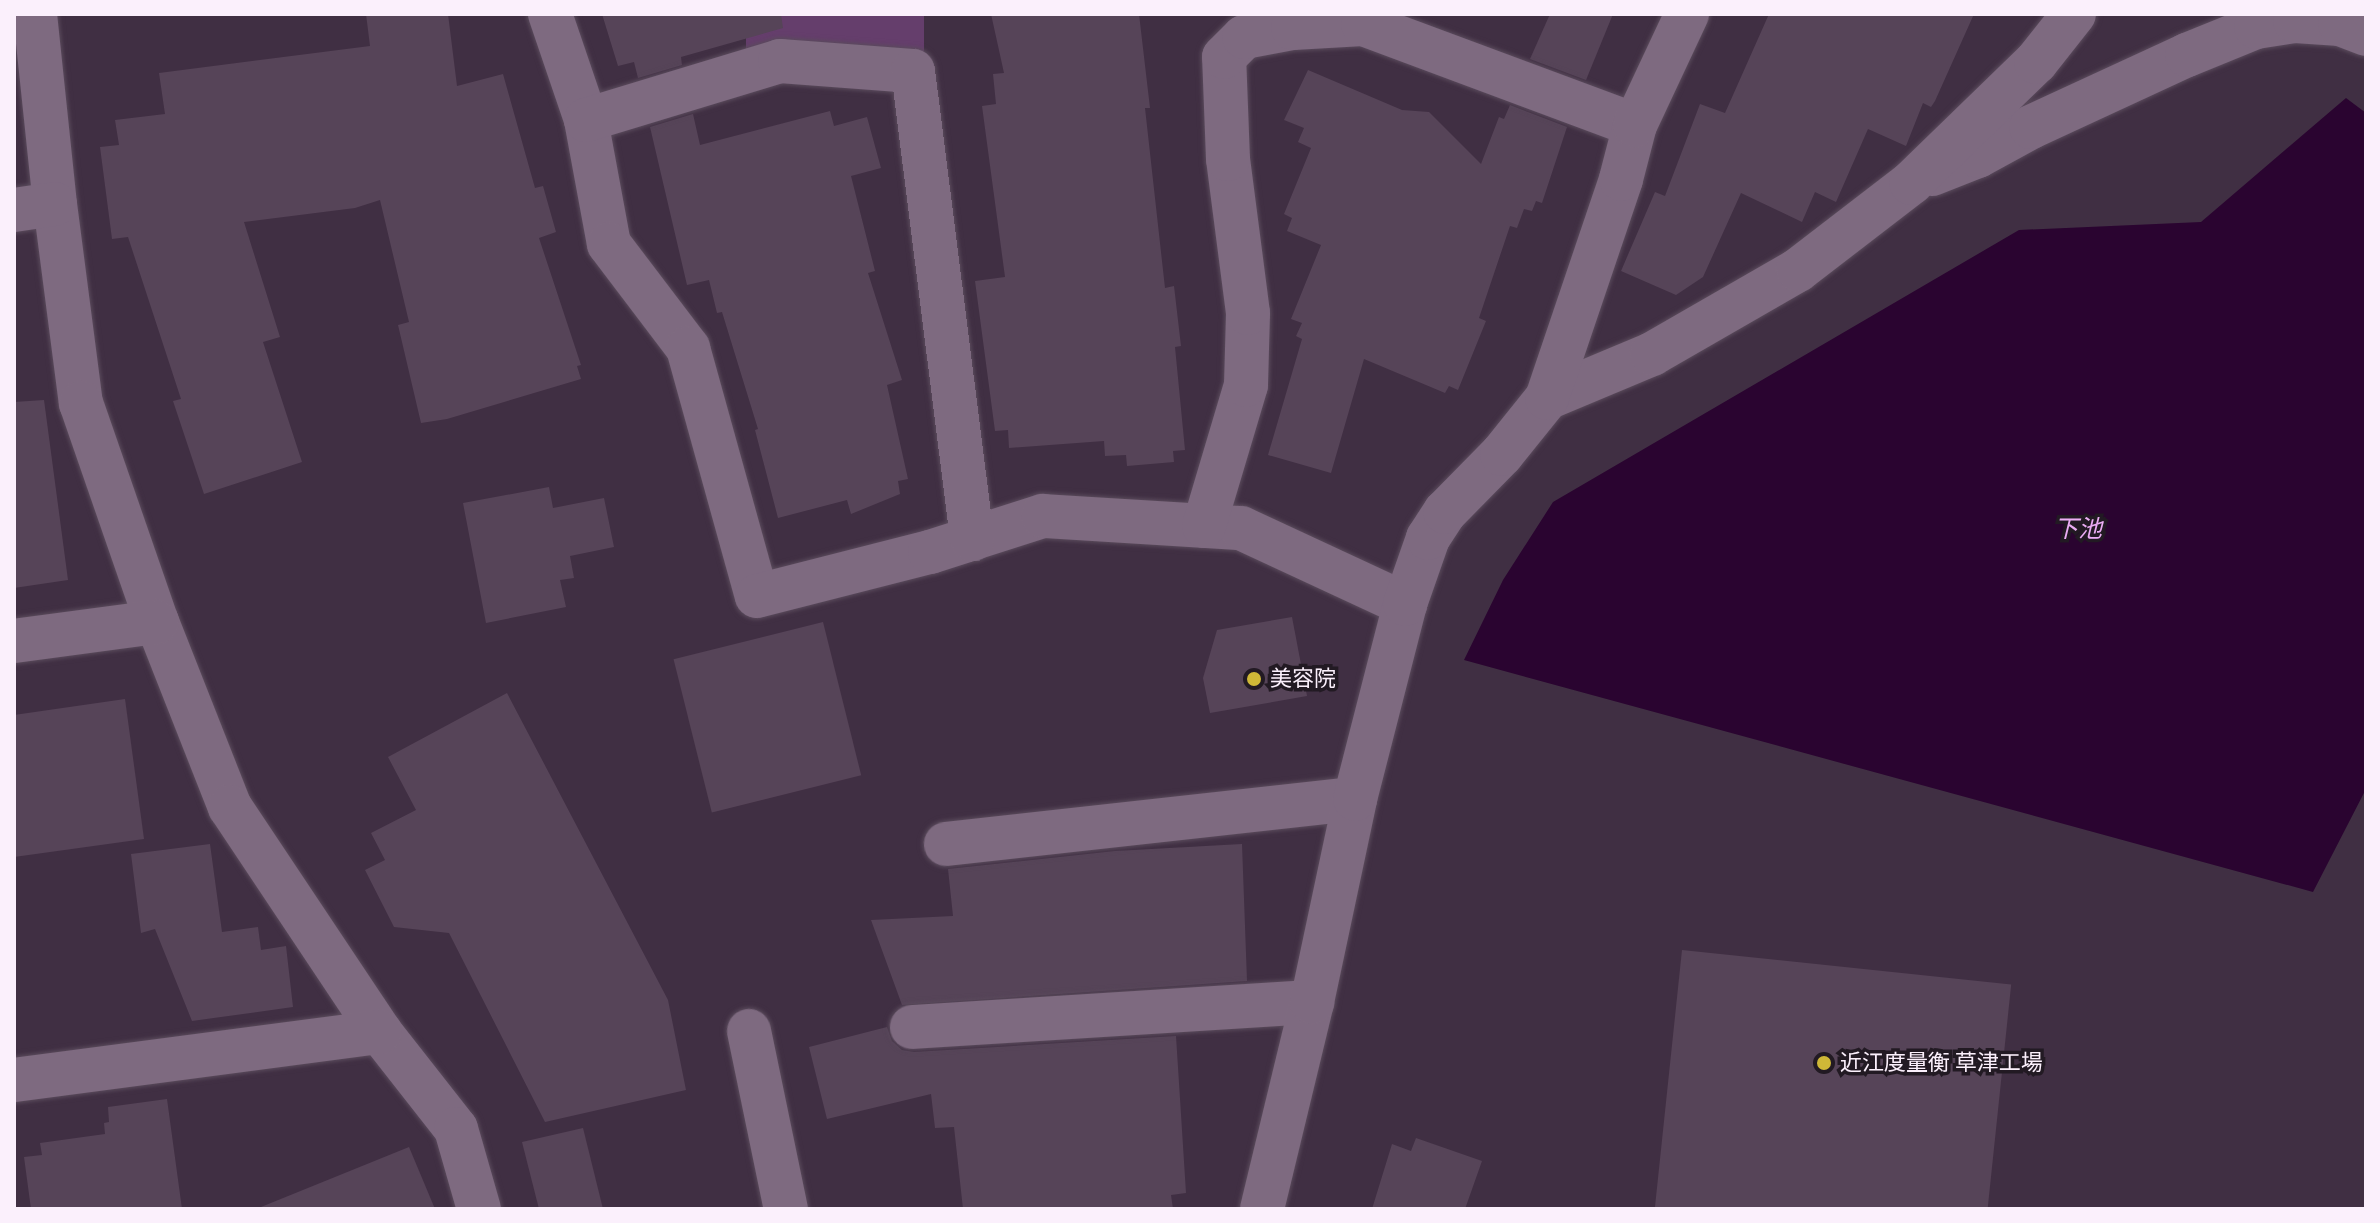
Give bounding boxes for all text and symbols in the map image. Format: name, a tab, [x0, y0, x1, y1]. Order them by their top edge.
water label: 下池	[2054, 516, 2102, 544]
place label: 美容院	[1270, 666, 1336, 692]
marker: 美容院	[1245, 670, 1263, 688]
place label: 近江度量衡 草津工場	[1840, 1050, 2043, 1076]
marker: 近江度量衡 草津工場	[1815, 1054, 1833, 1072]

